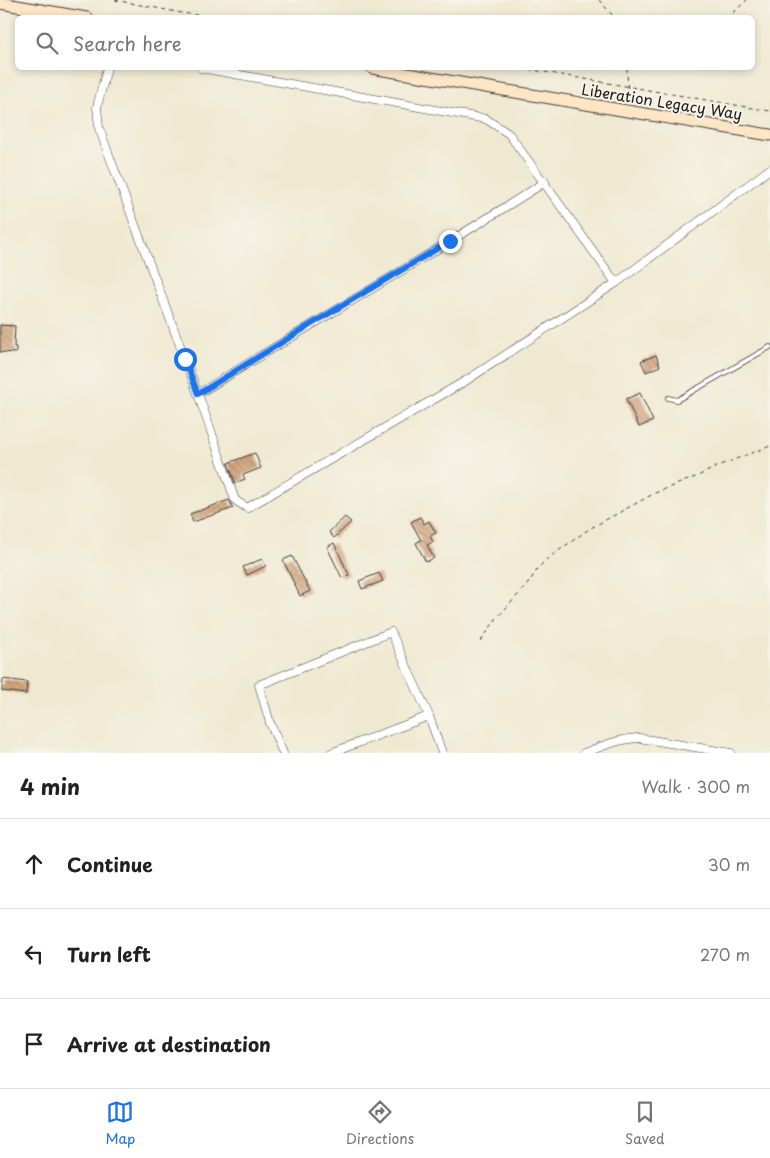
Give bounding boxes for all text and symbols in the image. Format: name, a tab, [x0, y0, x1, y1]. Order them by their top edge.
search box	[15, 15, 755, 70]
icon: search	[33, 29, 61, 57]
text: Search here	[73, 29, 182, 57]
street label: Liberation Legacy Way	[580, 77, 744, 125]
route end	[439, 230, 462, 253]
route start	[174, 348, 197, 371]
text: 4 min	[20, 770, 80, 802]
text: Walk · 300 m	[641, 774, 750, 798]
icon: ahead	[20, 850, 48, 878]
text: Continue	[67, 850, 153, 878]
text: 30 m	[708, 852, 750, 876]
icon: left	[20, 940, 48, 968]
text: Turn left	[67, 940, 151, 968]
text: 270 m	[700, 942, 750, 966]
icon: arrive	[20, 1030, 48, 1058]
text: Arrive at destination	[67, 1030, 271, 1058]
tab: Map	[105, 1098, 135, 1149]
tab: Directions	[346, 1098, 414, 1149]
tab: Saved	[625, 1098, 665, 1149]

